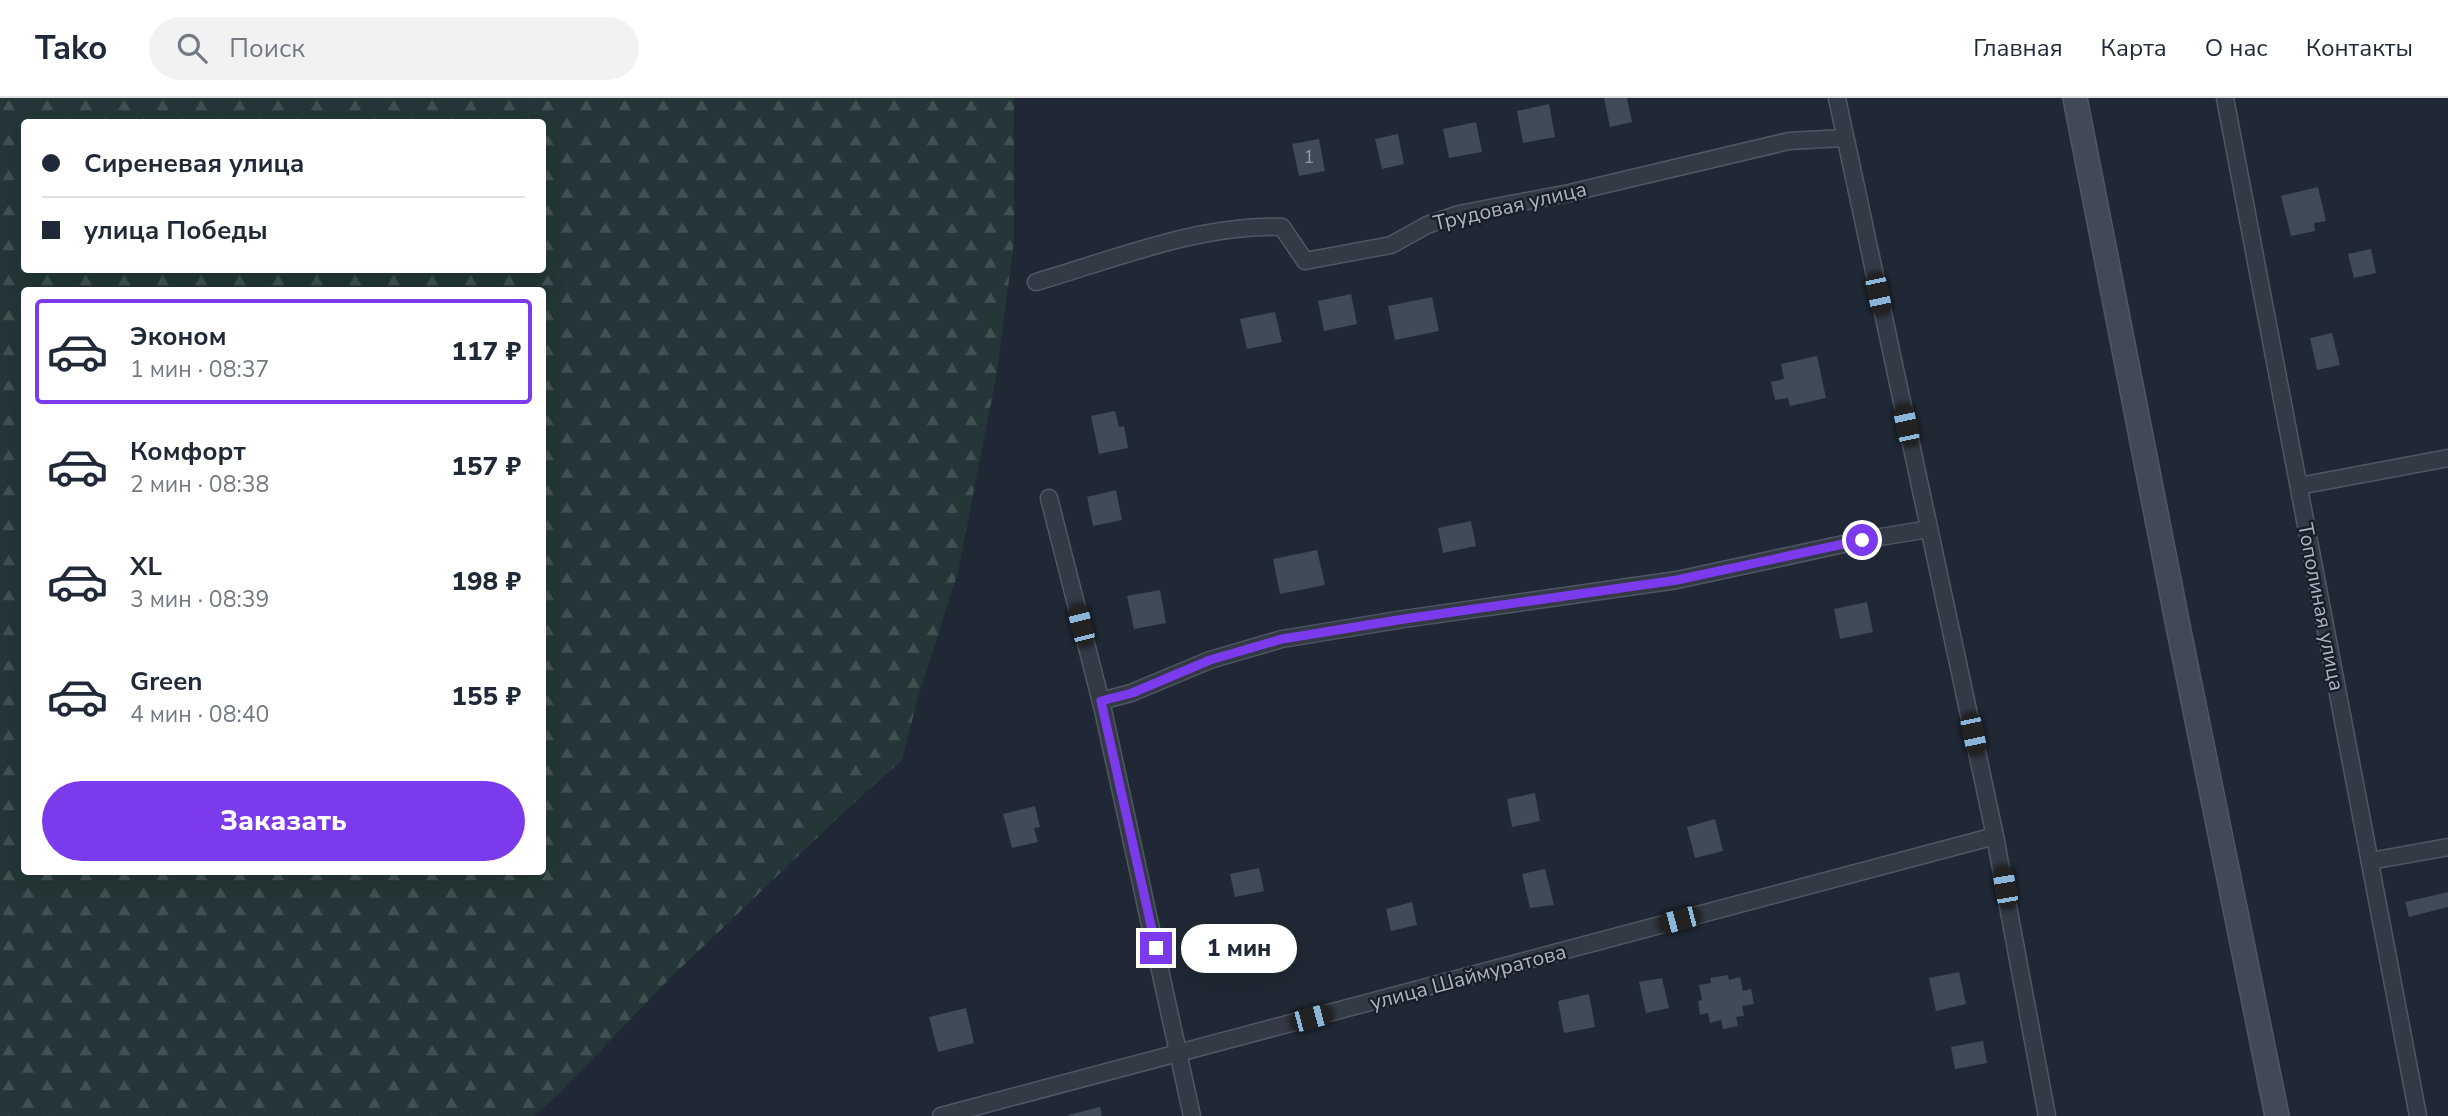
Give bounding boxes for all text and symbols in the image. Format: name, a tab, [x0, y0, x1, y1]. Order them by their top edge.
search box	[149, 17, 639, 80]
text: Tako	[35, 26, 107, 71]
icon: search	[173, 29, 211, 67]
text: Поиск	[229, 31, 305, 66]
text: Главная	[1973, 32, 2063, 64]
text: Карта	[2101, 32, 2167, 64]
text: О нас	[2205, 32, 2268, 64]
text: Контакты	[2306, 32, 2413, 64]
house number: 1	[1304, 145, 1314, 169]
text: Сиреневая улица	[84, 146, 304, 181]
street label: Трудовая улица	[1431, 175, 1589, 237]
text: улица Победы	[84, 213, 268, 248]
car	[1864, 271, 1893, 317]
text: Эконом	[130, 319, 227, 354]
icon: car	[46, 320, 109, 383]
text: 117 ₽	[451, 334, 521, 369]
text: 1 мин · 08:37	[130, 354, 269, 385]
car	[1892, 402, 1921, 448]
text: Комфорт	[130, 434, 246, 469]
icon: car	[46, 435, 109, 498]
text: 157 ₽	[451, 449, 521, 484]
text: 2 мин · 08:38	[130, 469, 269, 500]
street label: Тополиная улица	[2291, 521, 2351, 693]
route start	[1846, 524, 1878, 556]
text: XL	[130, 549, 162, 584]
icon: car	[46, 550, 109, 613]
text: 198 ₽	[451, 564, 521, 599]
text: 3 мин · 08:39	[130, 584, 269, 615]
car	[1066, 602, 1097, 648]
text: Green	[130, 664, 203, 699]
icon: car	[46, 665, 109, 728]
text: 155 ₽	[451, 679, 521, 714]
text: 4 мин · 08:40	[130, 699, 269, 730]
car	[1959, 711, 1988, 757]
button: Заказать	[42, 781, 525, 861]
car	[1992, 864, 2019, 910]
car	[1656, 904, 1703, 936]
callout: 1 мин	[1180, 924, 1296, 972]
route end	[1140, 932, 1172, 964]
text: 1 мин	[1207, 933, 1271, 964]
street label: улица Шаймуратова	[1367, 937, 1569, 1017]
car	[1288, 1002, 1335, 1034]

